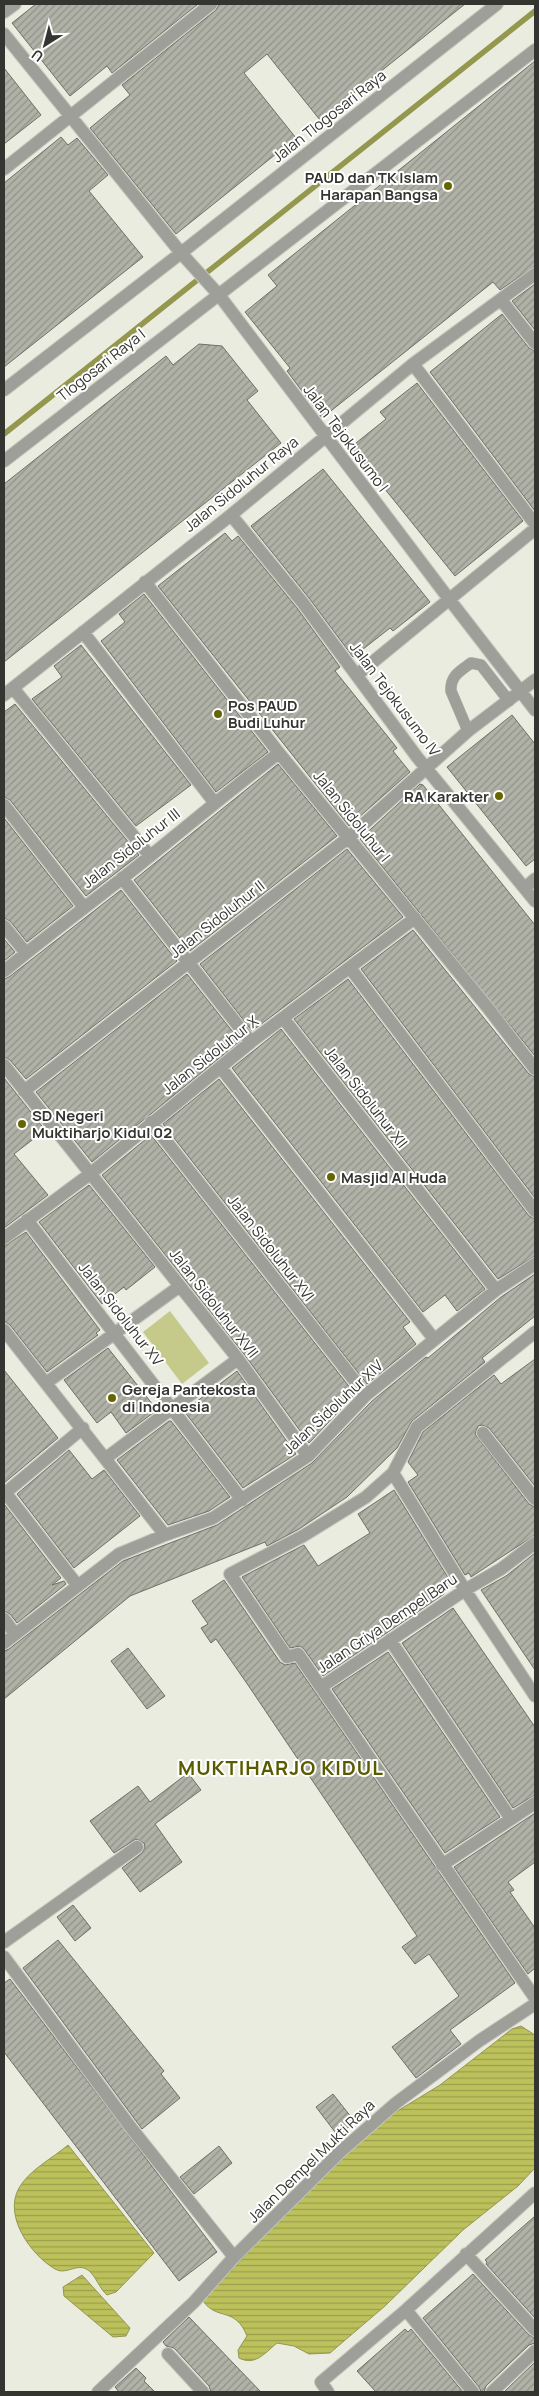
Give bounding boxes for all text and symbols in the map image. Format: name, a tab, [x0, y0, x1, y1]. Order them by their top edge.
north arrow	[20, 20, 70, 70]
text: U	[27, 45, 47, 67]
street label: Jalan Tlogosari Raya	[268, 65, 390, 167]
place label: PAUD dan TK Islam Harapan Bangsa	[305, 167, 438, 205]
marker: PAUD dan TK Islam Harapan Bangsa	[442, 180, 454, 192]
street label: Tlogosari Raya I	[52, 324, 150, 406]
street label: Jalan Tejokusumo I	[299, 380, 393, 496]
street label: Jalan Sidoluhur Raya	[179, 431, 303, 537]
street label: Jalan Tejokusumo IV	[345, 637, 445, 761]
place label: Pos PAUD Budi Luhur	[228, 695, 305, 733]
marker: Pos PAUD Budi Luhur	[212, 708, 224, 720]
street label: Jalan Sidoluhur I	[309, 766, 395, 866]
place label: RA Karakter	[404, 786, 489, 807]
marker: RA Karakter	[493, 790, 505, 802]
street label: Jalan Sidoluhur III	[78, 803, 184, 893]
street label: Jalan Sidoluhur II	[165, 875, 269, 963]
street label: Jalan Sidoluhur X	[157, 1011, 263, 1099]
street label: Jalan Sidoluhur XII	[319, 1042, 413, 1152]
place label: SD Negeri Muktiharjo Kidul 02	[32, 1105, 172, 1143]
marker: SD Negeri Muktiharjo Kidul 02	[16, 1118, 28, 1130]
place label: Masjid Al Huda	[341, 1167, 447, 1188]
marker: Masjid Al Huda	[325, 1171, 337, 1183]
street label: Jalan Sidoluhur XVI	[223, 1190, 319, 1306]
street label: Jalan Sidoluhur XVII	[165, 1244, 263, 1362]
street label: Jalan Sidoluhur XV	[74, 1258, 168, 1370]
street label: Jalan Sidoluhur XIV	[278, 1355, 388, 1459]
place label: Gereja Pantekosta di Indonesia	[122, 1379, 256, 1417]
marker: Gereja Pantekosta di Indonesia	[106, 1392, 118, 1404]
street label: Jalan Griya Dempel Baru	[313, 1568, 461, 1678]
district label: MUKTIHARJO KIDUL	[178, 1754, 384, 1781]
street label: Jalan Dempel Mukti Raya	[243, 2095, 379, 2227]

